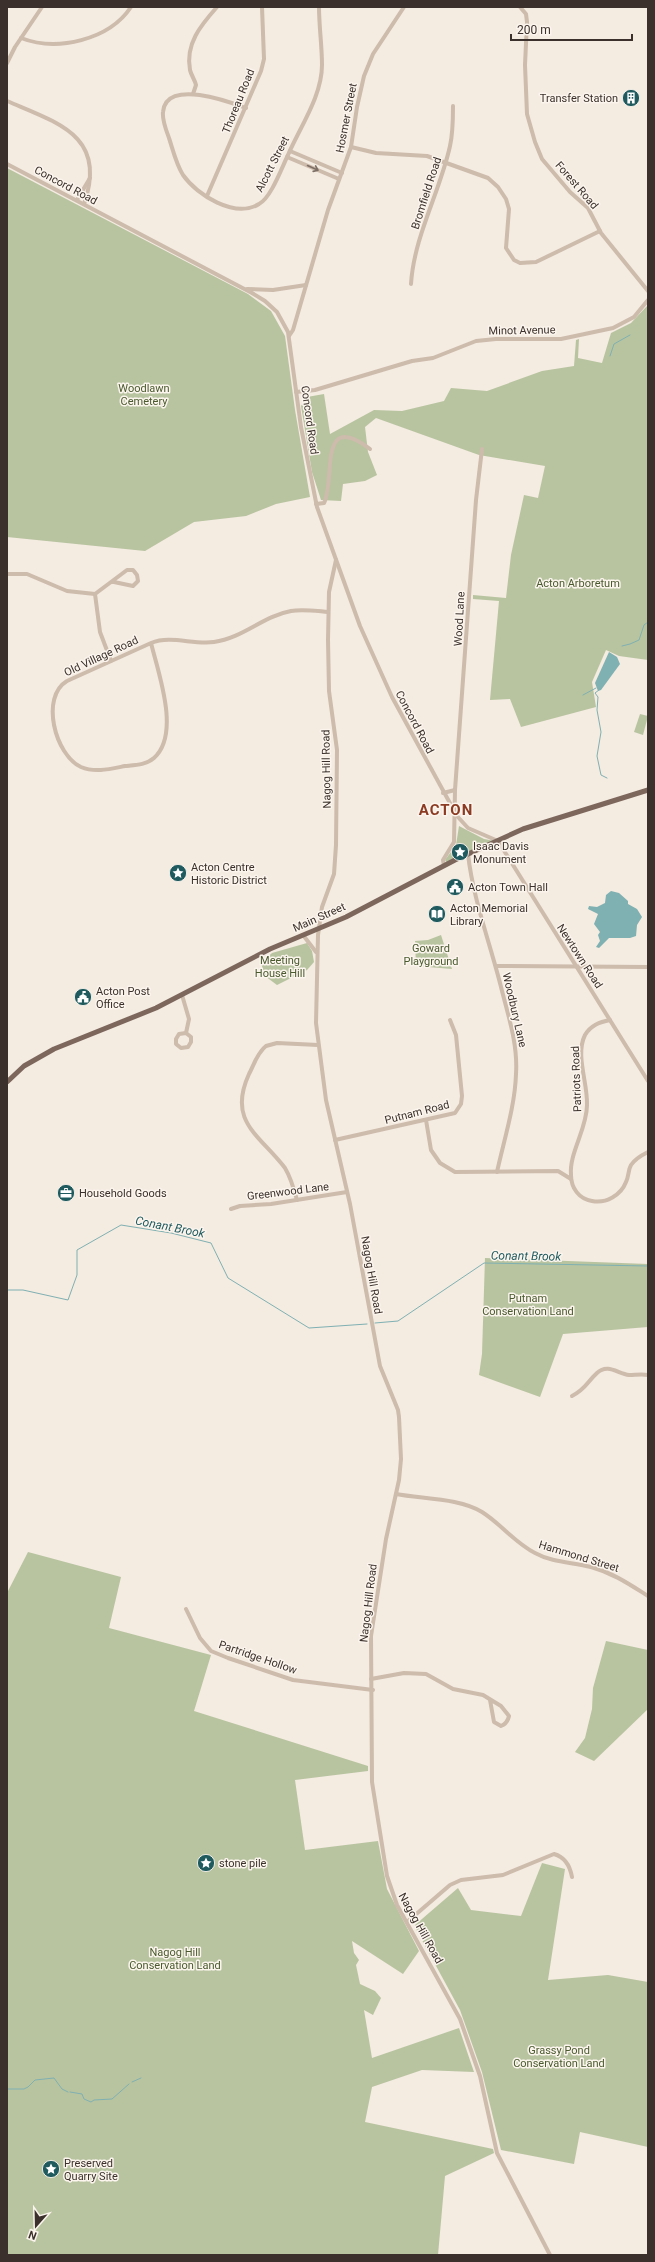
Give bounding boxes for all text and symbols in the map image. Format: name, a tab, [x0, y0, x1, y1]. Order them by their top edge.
scale bar	[511, 16, 632, 42]
text: 200 m	[517, 23, 551, 37]
street label: Thoreau Road	[220, 67, 257, 135]
street label: Hosmer Street	[333, 82, 360, 154]
building icon: Transfer Station	[621, 88, 641, 108]
place label: Transfer Station	[540, 92, 618, 105]
street label: Alcott Street	[253, 134, 292, 194]
street label: Bromfield Road	[409, 155, 444, 231]
street label: Forest Road	[552, 159, 601, 212]
street label: Concord Road	[32, 163, 99, 207]
one-way arrow	[307, 165, 319, 172]
street label: Minot Avenue	[488, 323, 556, 338]
park label: Woodlawn Cemetery	[118, 382, 170, 408]
street label: Concord Road	[298, 385, 321, 455]
park label: Acton Arboretum	[536, 577, 620, 590]
street label: Wood Lane	[452, 591, 467, 647]
street label: Old Village Road	[62, 634, 140, 679]
street label: Concord Road	[393, 689, 437, 756]
street label: Nagog Hill Road	[319, 729, 334, 809]
district label: ACTON	[419, 801, 473, 819]
place label: Isaac Davis Monument	[473, 840, 529, 866]
place icon: Isaac Davis Monument	[450, 842, 470, 862]
place label: Acton Centre Historic District	[191, 861, 267, 887]
place icon: Acton Centre Historic District	[168, 863, 188, 883]
public building icon: Acton Town Hall	[445, 877, 465, 897]
place label: Acton Town Hall	[468, 881, 548, 894]
street label: Main Street	[291, 900, 348, 935]
place label: Acton Memorial Library	[450, 902, 528, 928]
library icon: Acton Memorial Library	[427, 904, 447, 924]
street label: Newtown Road	[554, 922, 605, 991]
park label: Goward Playground	[403, 942, 459, 968]
park label: Meeting House Hill	[255, 954, 305, 980]
street label: Woodbury Lane	[500, 972, 529, 1049]
place label: Acton Post Office	[96, 985, 150, 1011]
public building icon: Acton Post Office	[73, 987, 93, 1007]
street label: Patriots Road	[569, 1046, 584, 1112]
street label: Putnam Road	[383, 1098, 451, 1127]
street label: Greenwood Lane	[246, 1180, 330, 1203]
office icon: Household Goods	[56, 1183, 76, 1203]
place label: Household Goods	[79, 1187, 167, 1200]
water label: Conant Brook	[134, 1213, 207, 1241]
street label: Nagog Hill Road	[358, 1235, 385, 1315]
water label: Conant Brook	[491, 1248, 562, 1264]
park label: Putnam Conservation Land	[482, 1292, 574, 1318]
street label: Hammond Street	[537, 1538, 621, 1575]
street label: Nagog Hill Road	[357, 1563, 380, 1643]
street label: Partridge Hollow	[217, 1638, 299, 1677]
place icon: stone pile	[196, 1853, 216, 1873]
place label: stone pile	[219, 1857, 267, 1870]
street label: Nagog Hill Road	[396, 1891, 445, 1966]
park label: Nagog Hill Conservation Land	[129, 1946, 221, 1972]
park label: Grassy Pond Conservation Land	[513, 2044, 605, 2070]
place label: Preserved Quarry Site	[64, 2157, 118, 2183]
place icon: Preserved Quarry Site	[41, 2159, 61, 2179]
north arrow	[16, 2206, 56, 2246]
text: N	[27, 2227, 39, 2242]

